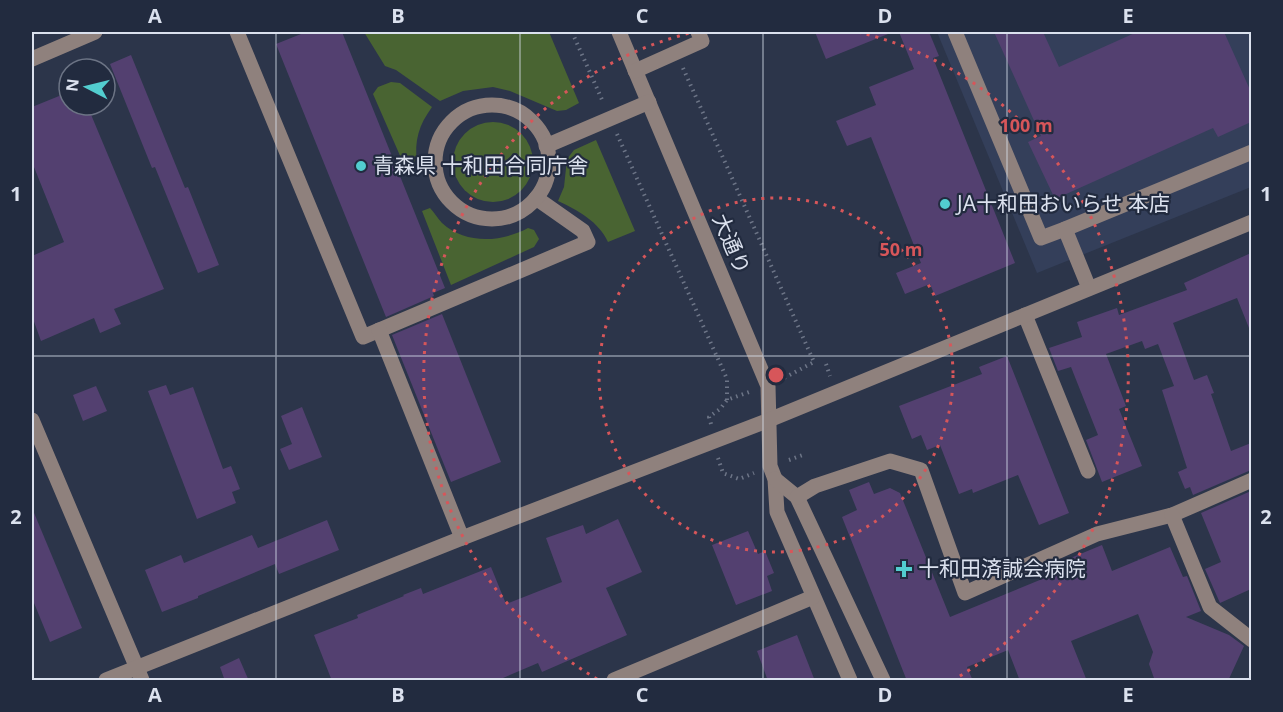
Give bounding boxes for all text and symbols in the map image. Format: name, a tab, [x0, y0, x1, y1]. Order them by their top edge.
text: A	[148, 2, 162, 29]
text: B	[391, 2, 405, 29]
text: C	[636, 2, 649, 29]
text: D	[878, 2, 892, 29]
text: E	[1122, 2, 1134, 29]
north arrow	[57, 57, 117, 117]
text: N	[60, 77, 84, 93]
text: 100 m	[999, 113, 1053, 137]
place label: 青森県 十和田合同庁舎	[373, 151, 588, 179]
marker: 青森県 十和田合同庁舎	[354, 159, 368, 173]
text: 1	[10, 180, 22, 207]
text: 1	[1260, 180, 1272, 207]
place label: JA十和田おいらせ 本店	[955, 189, 1170, 217]
marker: JA十和田おいらせ 本店	[938, 197, 952, 211]
street label: 大通り	[707, 209, 757, 278]
text: 50 m	[880, 237, 922, 261]
centre of rings	[766, 365, 786, 385]
text: 2	[10, 503, 22, 530]
text: 2	[1260, 503, 1272, 530]
place label: 十和田済誠会病院	[918, 554, 1086, 582]
marker: 十和田済誠会病院	[895, 560, 913, 578]
text: A	[148, 681, 162, 708]
text: B	[391, 681, 405, 708]
text: C	[636, 681, 649, 708]
text: D	[878, 681, 892, 708]
text: E	[1122, 681, 1134, 708]

